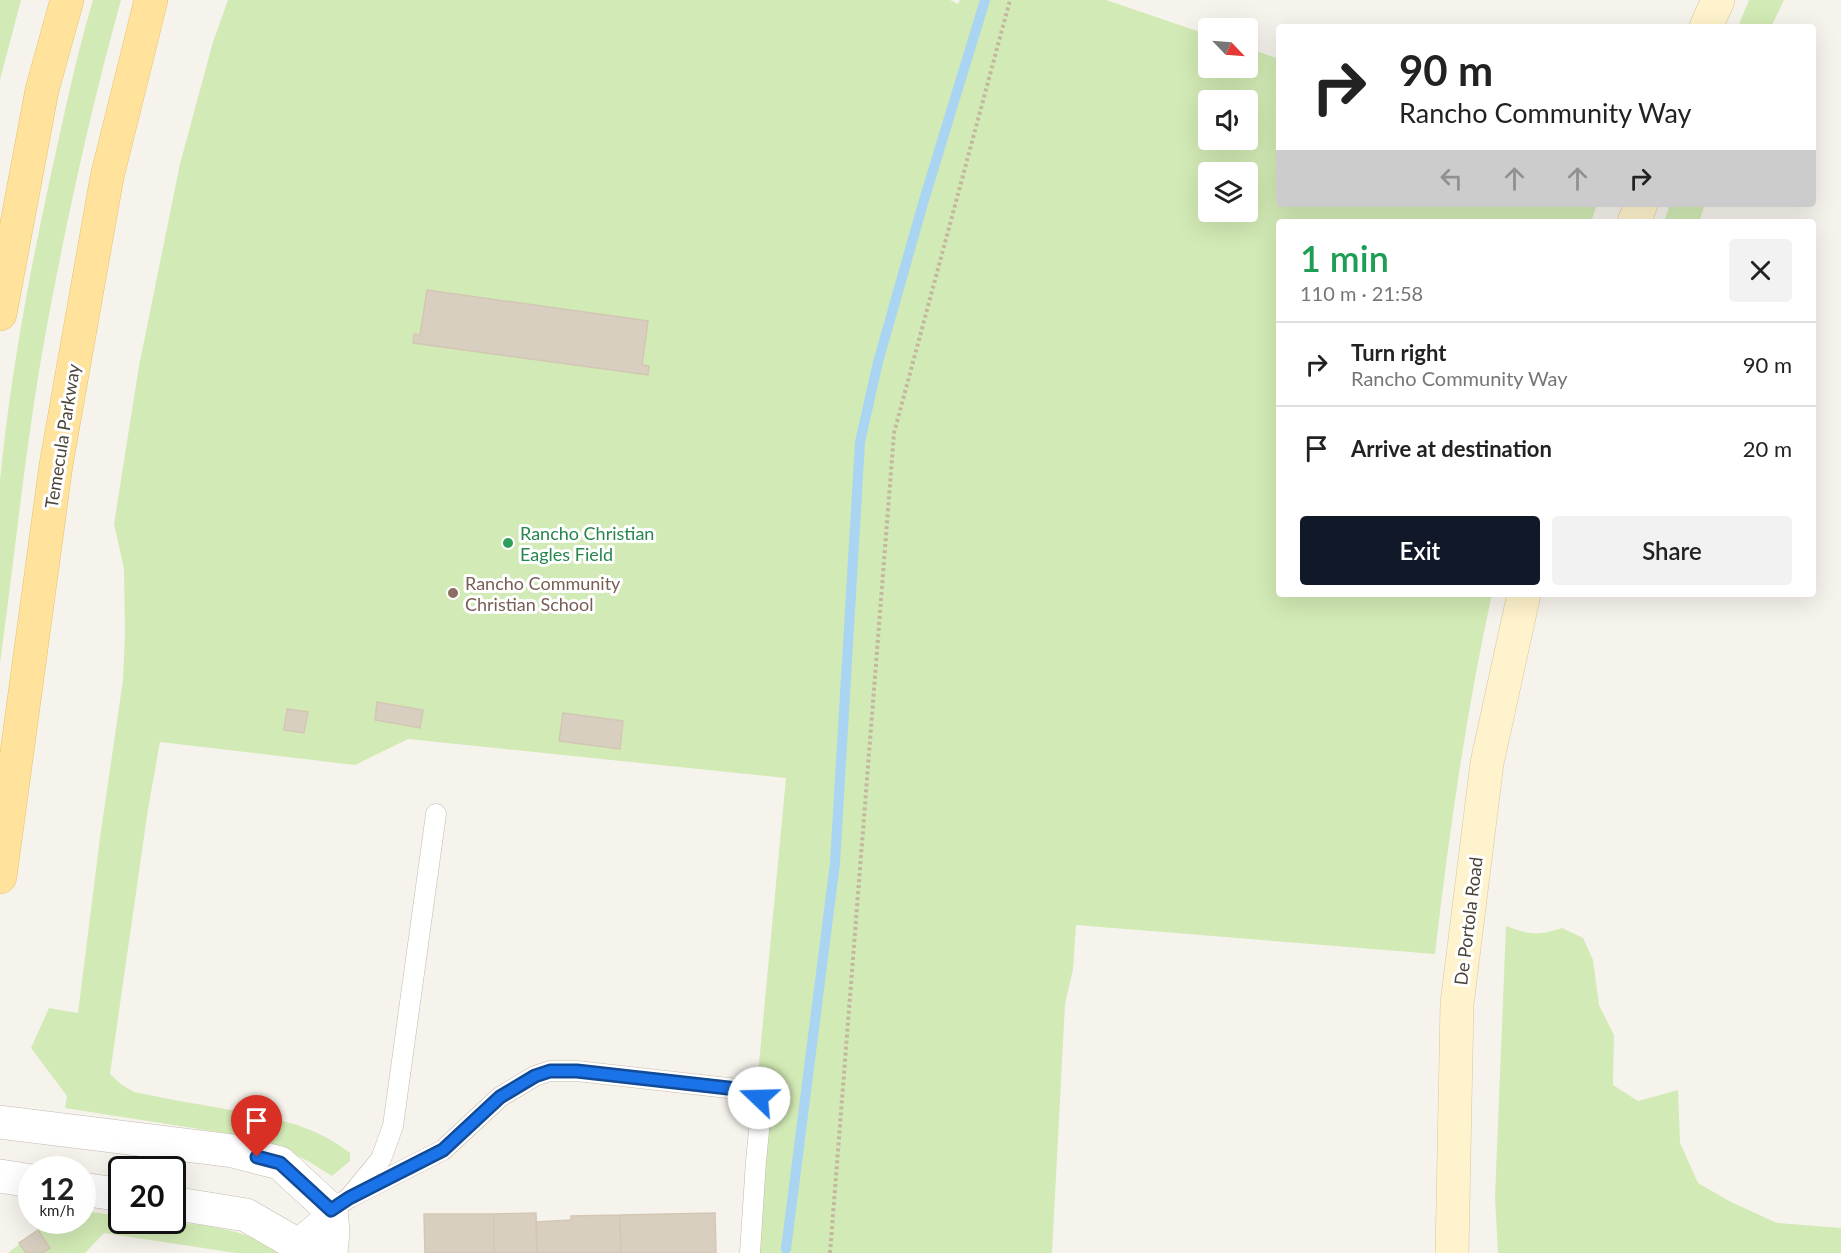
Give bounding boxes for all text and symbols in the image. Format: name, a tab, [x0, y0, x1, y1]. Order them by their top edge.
north arrow	[1198, 18, 1258, 78]
map controls	[1198, 18, 1258, 222]
text: 90 m	[1399, 45, 1493, 95]
icon: right	[1300, 48, 1378, 126]
button: sound	[1198, 90, 1258, 150]
text: Rancho Community Way	[1399, 96, 1691, 129]
button: layers	[1198, 162, 1258, 222]
icon: left	[1435, 162, 1468, 195]
icon: ahead	[1498, 162, 1531, 195]
icon: ahead	[1561, 162, 1594, 195]
icon: right	[1624, 162, 1657, 195]
text: 1 min	[1300, 236, 1389, 280]
button: close	[1729, 239, 1792, 302]
text: 110 m · 21:58	[1300, 281, 1423, 305]
text: Turn right	[1351, 339, 1446, 366]
icon: right	[1300, 348, 1333, 381]
text: 90 m	[1743, 351, 1792, 378]
street label: Temecula Parkway	[40, 362, 84, 510]
text: Rancho Community Way	[1351, 366, 1568, 390]
icon: arrive	[1300, 432, 1333, 465]
text: Arrive at destination	[1351, 435, 1552, 462]
text: 20 m	[1743, 435, 1792, 462]
button: Exit	[1300, 516, 1540, 585]
button: Share	[1552, 516, 1792, 585]
place label: Rancho Christian Eagles Field	[520, 522, 654, 565]
marker: Rancho Christian Eagles Field	[501, 536, 515, 550]
place label: Rancho Community Christian School	[465, 572, 621, 615]
marker: Rancho Community Christian School	[446, 586, 460, 600]
street label: De Portola Road	[1449, 856, 1487, 986]
position arrow	[727, 1066, 791, 1130]
pin	[231, 1095, 282, 1157]
icon: arrive	[240, 1104, 273, 1137]
speed limit sign: 20	[108, 1156, 186, 1234]
text: 12	[40, 1170, 74, 1206]
text: km/h	[39, 1201, 75, 1219]

